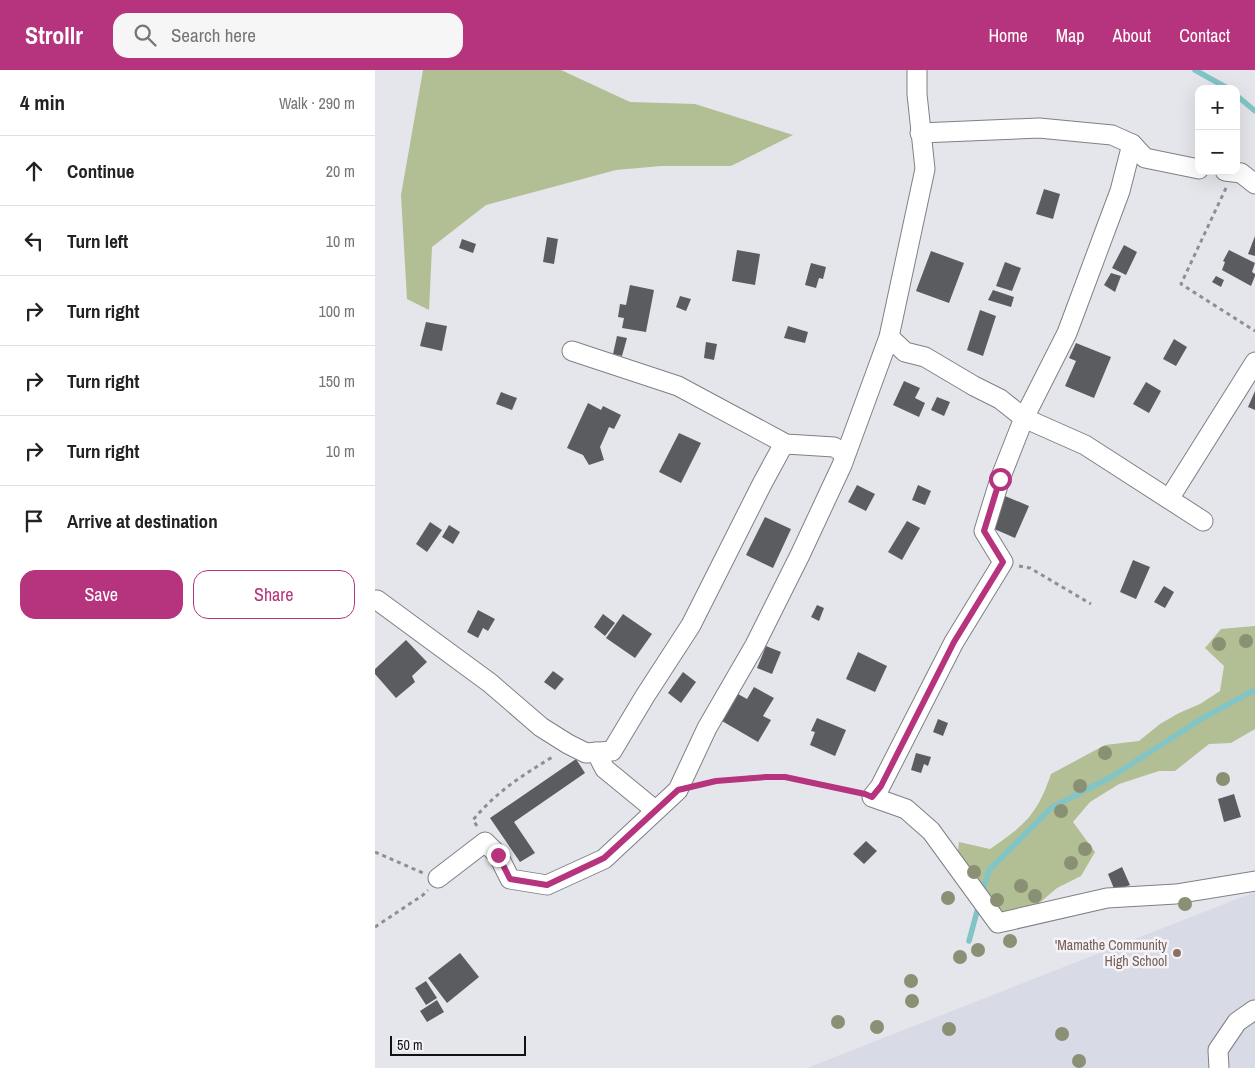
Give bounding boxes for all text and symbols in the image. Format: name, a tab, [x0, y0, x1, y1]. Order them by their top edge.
search box	[113, 13, 463, 58]
text: Strollr	[25, 19, 83, 51]
icon: search	[131, 21, 159, 49]
text: Search here	[171, 22, 256, 48]
text: Home	[988, 23, 1028, 48]
text: Map	[1056, 23, 1085, 48]
text: About	[1113, 23, 1151, 48]
text: Contact	[1179, 23, 1230, 48]
map controls	[1195, 85, 1240, 175]
button: +	[1195, 85, 1240, 130]
text: 4 min	[20, 88, 65, 117]
text: Walk · 290 m	[279, 92, 355, 114]
button: −	[1195, 130, 1240, 175]
icon: ahead	[20, 157, 48, 185]
text: Continue	[67, 158, 135, 184]
text: 20 m	[326, 160, 355, 182]
icon: left	[20, 227, 48, 255]
text: Turn left	[67, 228, 128, 254]
text: 10 m	[326, 230, 355, 252]
icon: right	[20, 297, 48, 325]
text: Turn right	[67, 298, 139, 324]
text: 100 m	[319, 300, 355, 322]
icon: right	[20, 367, 48, 395]
text: Turn right	[67, 368, 139, 394]
text: 150 m	[319, 370, 355, 392]
icon: right	[20, 437, 48, 465]
text: Turn right	[67, 438, 139, 464]
text: 10 m	[326, 440, 355, 462]
route start	[989, 468, 1012, 491]
icon: arrive	[20, 507, 48, 535]
text: Arrive at destination	[67, 508, 218, 534]
button: Save	[20, 570, 183, 619]
button: Share	[193, 570, 355, 619]
route end	[487, 844, 510, 867]
place label: 'Mamathe Community High School	[1055, 936, 1167, 970]
marker: 'Mamathe Community High School	[1171, 947, 1183, 959]
scale bar	[390, 1033, 526, 1056]
text: 50 m	[397, 1036, 423, 1054]

